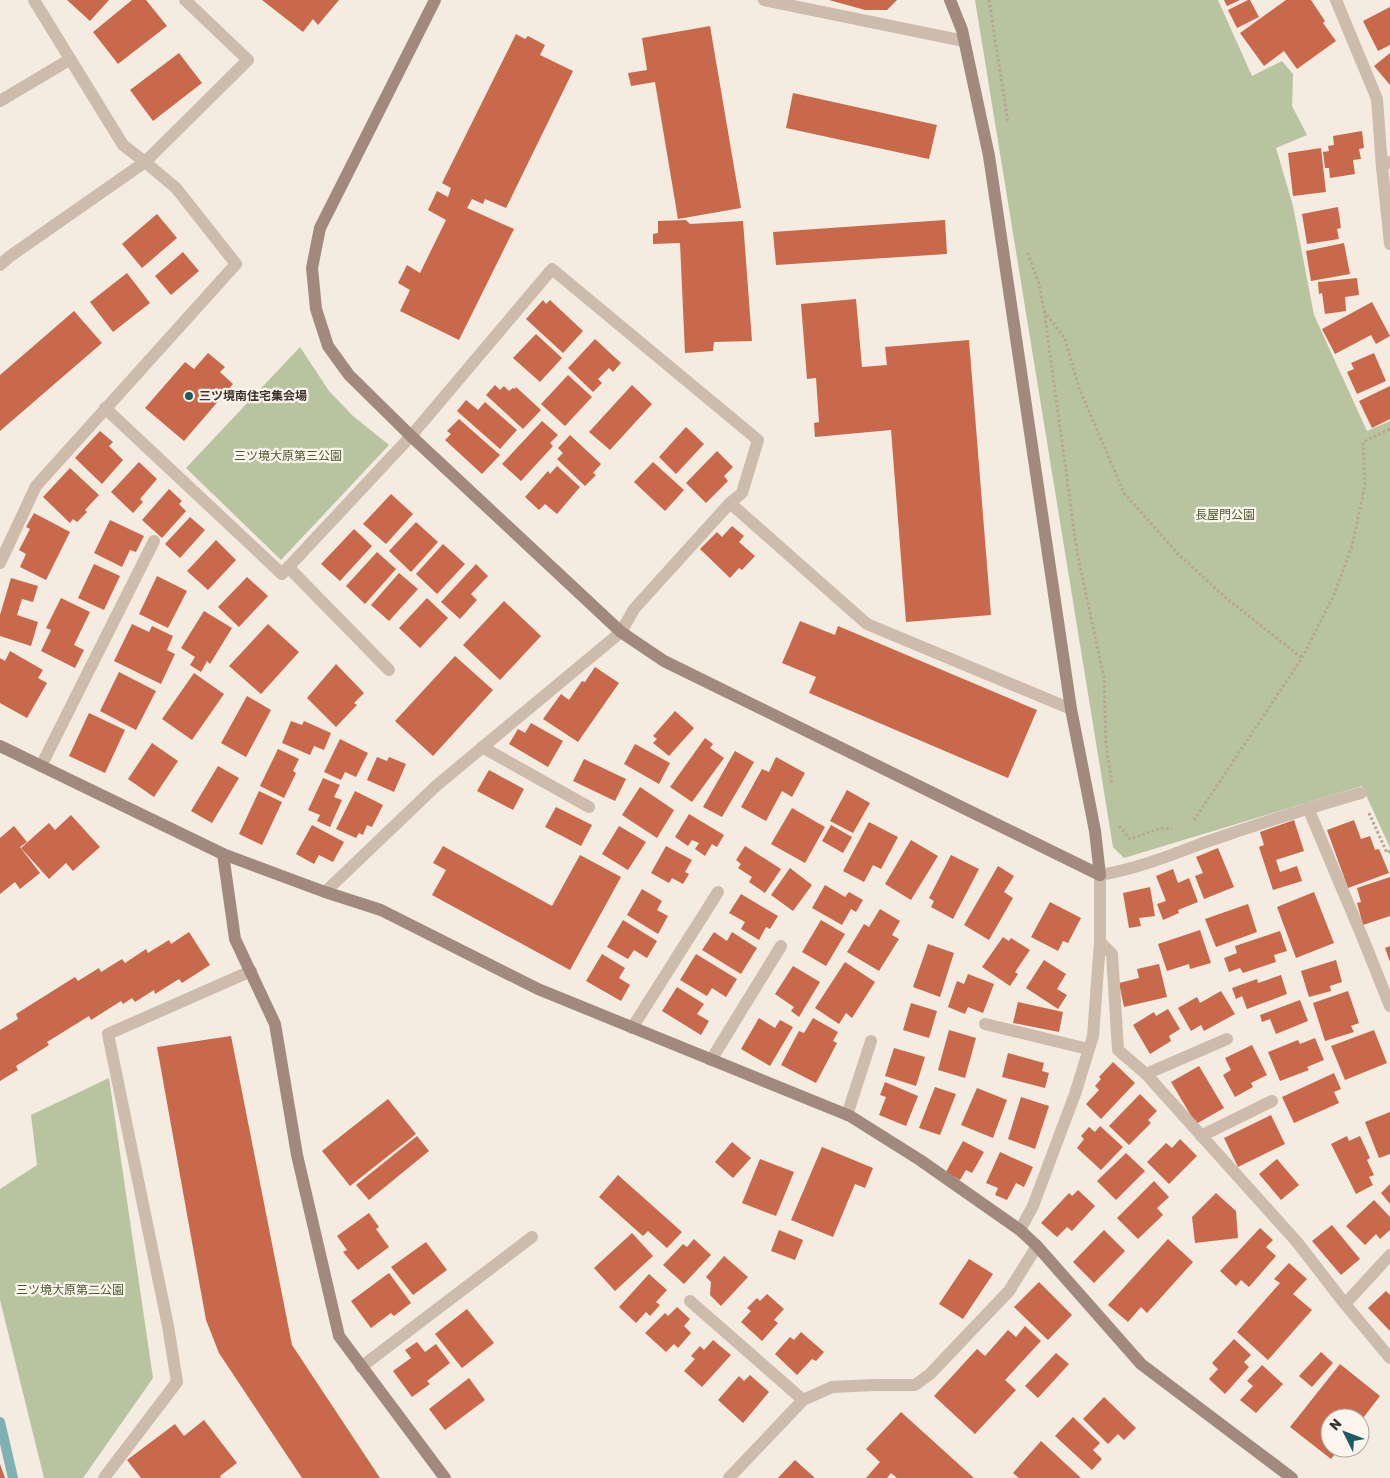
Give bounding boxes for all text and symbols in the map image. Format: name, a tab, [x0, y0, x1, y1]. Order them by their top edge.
place label: 三ツ境南住宅集会場	[199, 389, 307, 403]
marker: 三ツ境南住宅集会場	[183, 390, 195, 402]
park label: 三ツ境大原第三公園	[234, 449, 342, 463]
park label: 長屋門公園	[1195, 508, 1255, 522]
park label: 三ツ境大原第二公園	[16, 1283, 124, 1297]
north arrow	[1320, 1408, 1370, 1458]
text: N	[1326, 1415, 1345, 1434]

